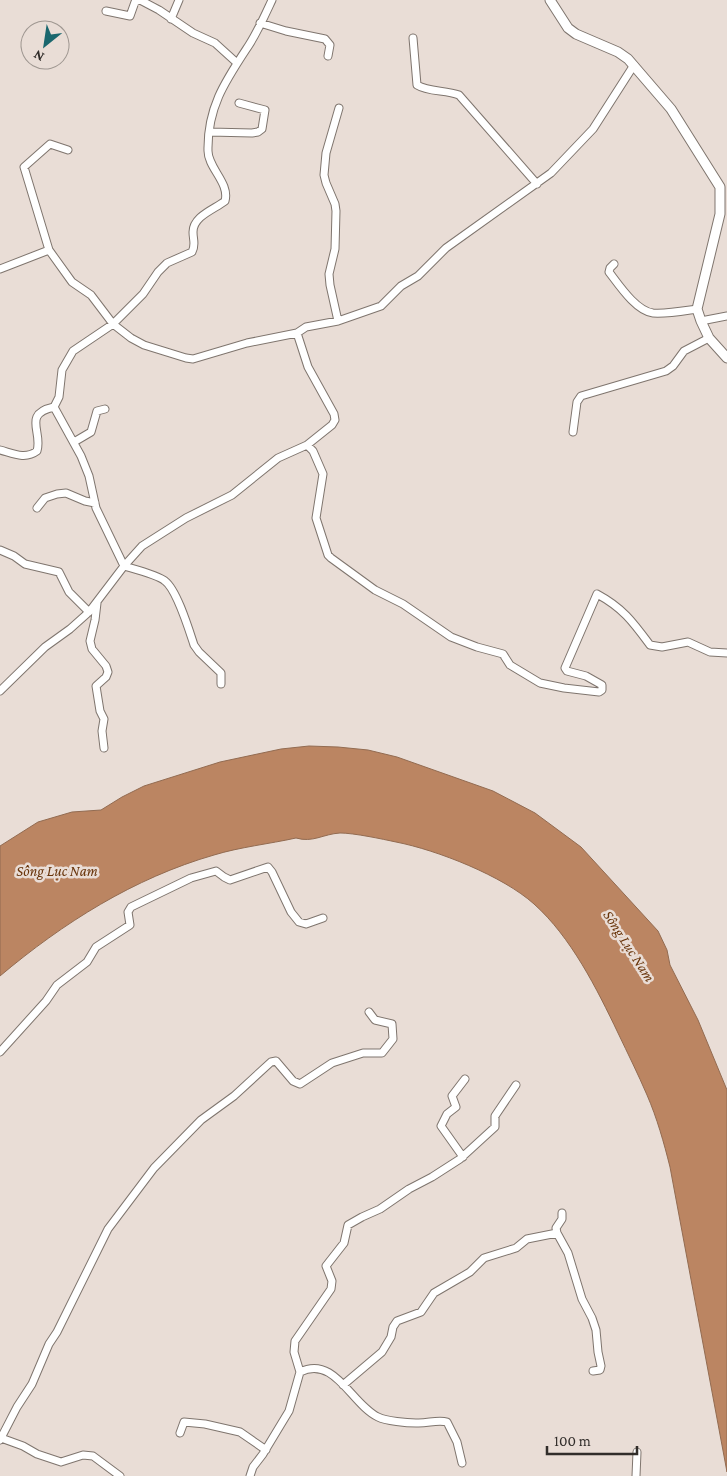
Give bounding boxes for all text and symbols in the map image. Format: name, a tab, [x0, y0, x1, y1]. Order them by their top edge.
north arrow	[20, 20, 70, 70]
text: N	[30, 47, 47, 66]
water label: Sông Lục Nam	[16, 863, 98, 880]
water label: Sông Lục Nam	[599, 908, 658, 985]
scale bar	[547, 1424, 637, 1456]
text: 100 m	[554, 1433, 591, 1449]

